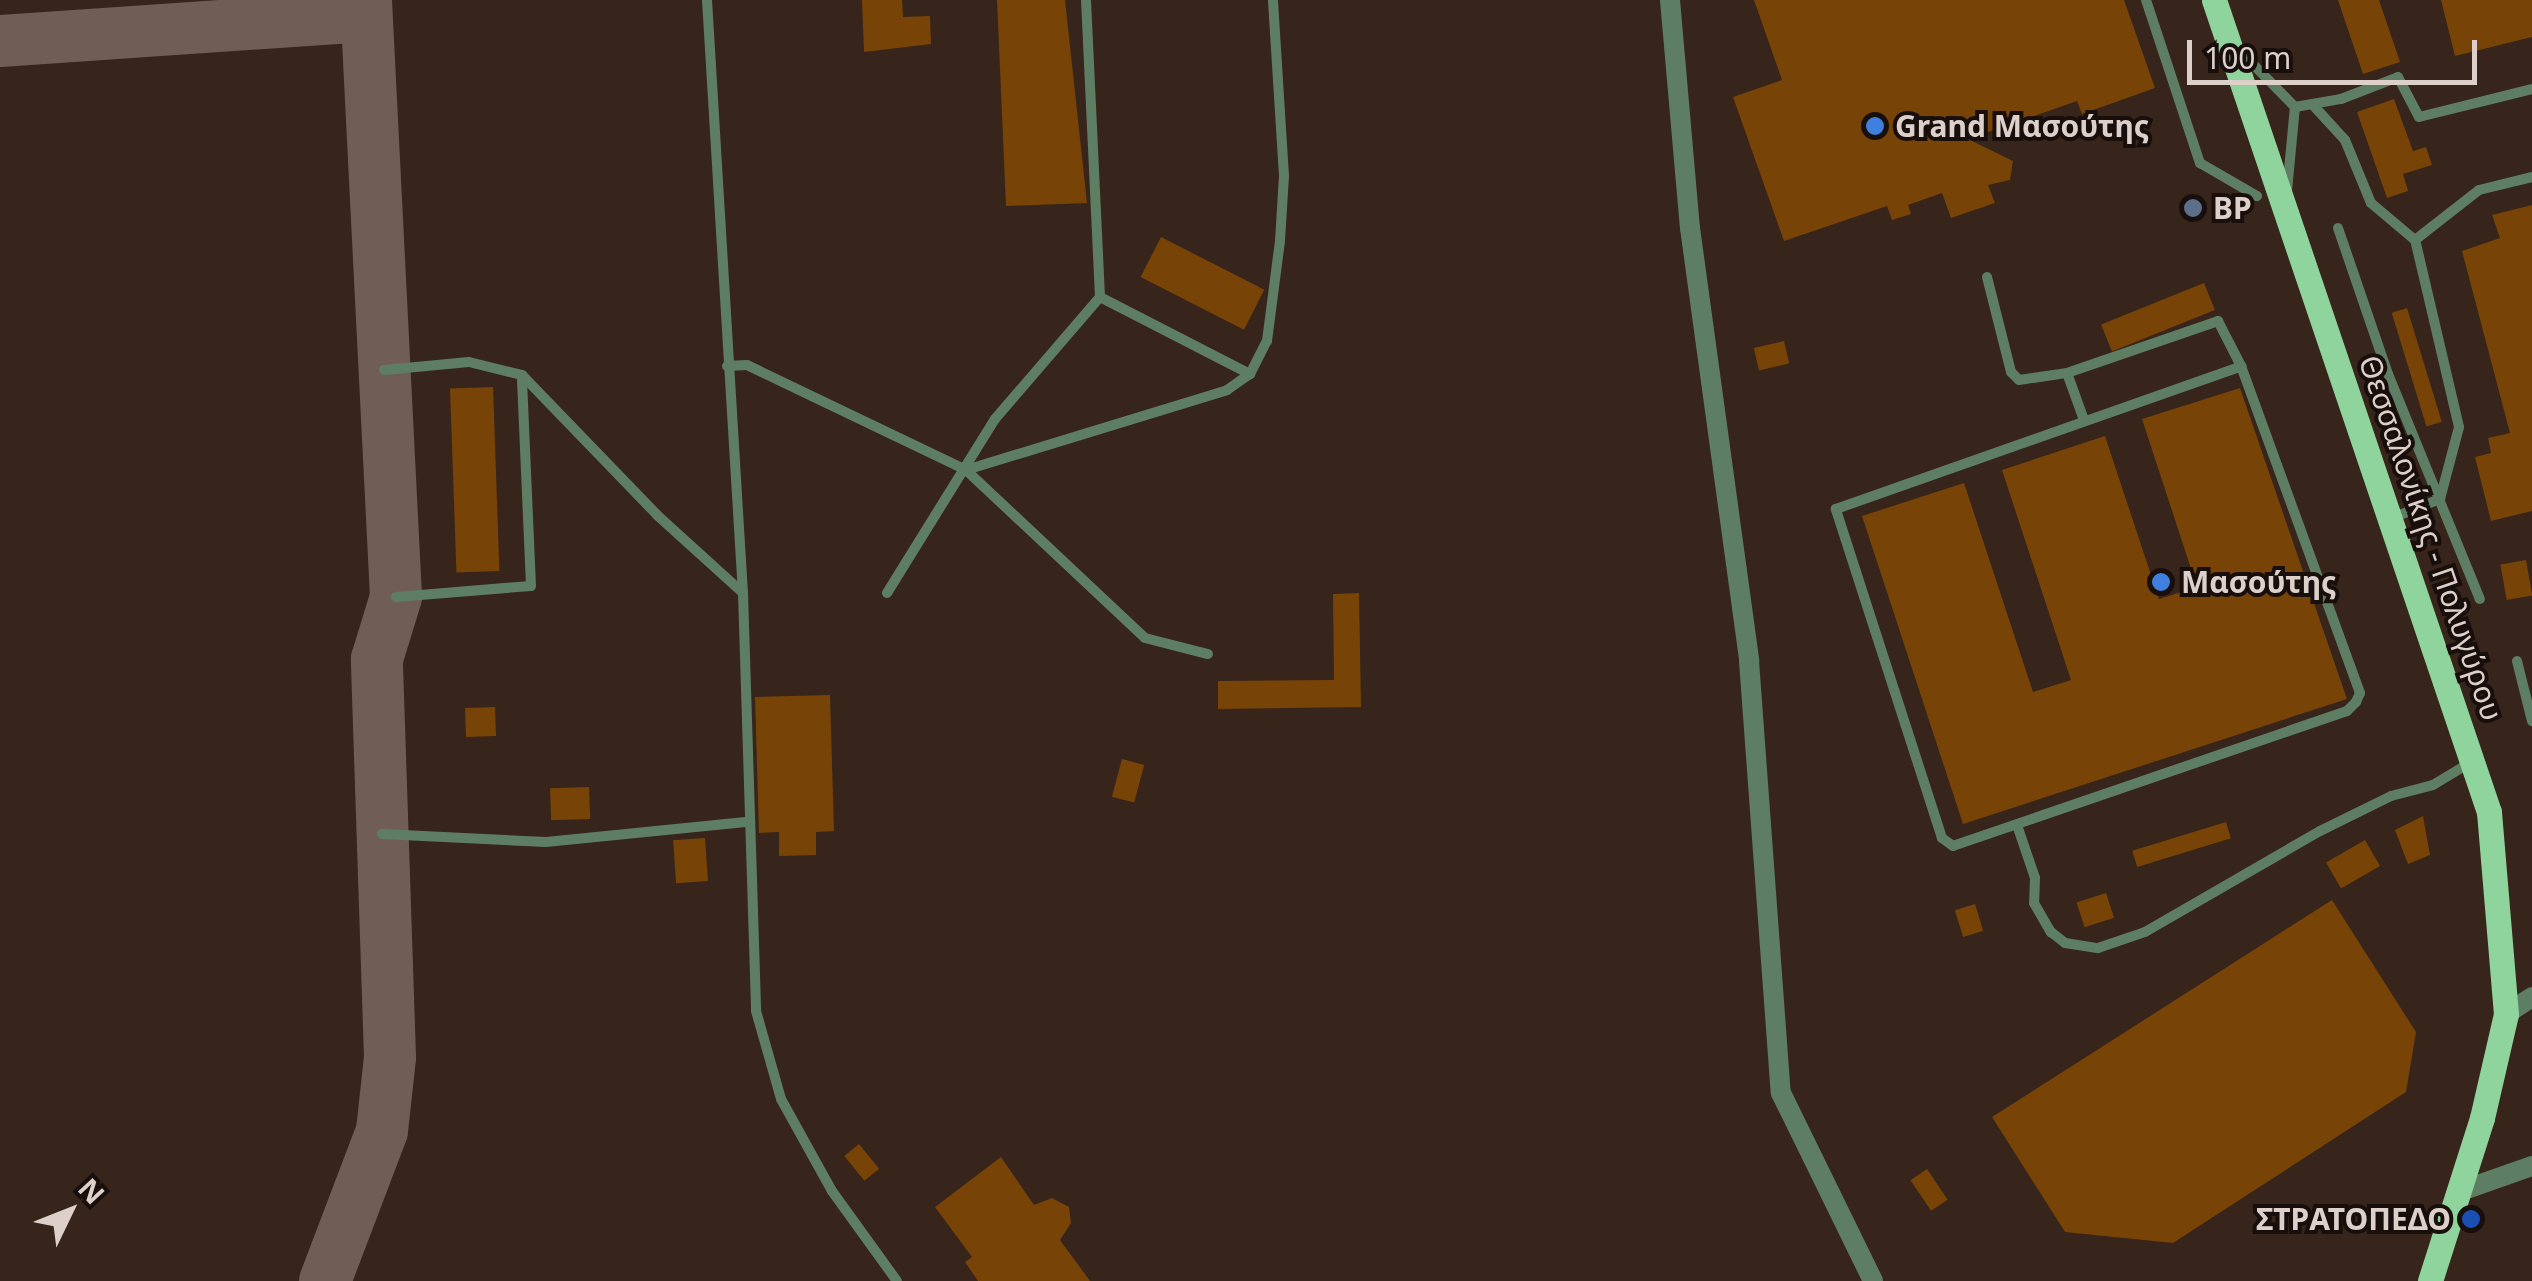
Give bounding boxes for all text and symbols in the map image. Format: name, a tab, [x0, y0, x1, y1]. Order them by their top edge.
scale bar	[2192, 20, 2482, 82]
text: 100 m	[2204, 37, 2291, 78]
place label: Grand Μασούτης	[1895, 108, 2149, 144]
marker: Grand Μασούτης	[1864, 115, 1886, 137]
place label: BP	[2213, 190, 2252, 226]
marker: BP	[2182, 197, 2204, 219]
street label: Θεσσαλονίκης - Πολυγύρου	[2351, 351, 2511, 725]
place label: Μασούτης	[2181, 564, 2336, 600]
marker: Μασούτης	[2150, 571, 2172, 593]
north arrow	[20, 1161, 120, 1261]
text: N	[70, 1169, 114, 1212]
place label: ΣΤΡΑΤΟΠΕΔΟ	[2256, 1201, 2451, 1237]
marker: ΣΤΡΑΤΟΠΕΔΟ	[2460, 1208, 2482, 1230]

